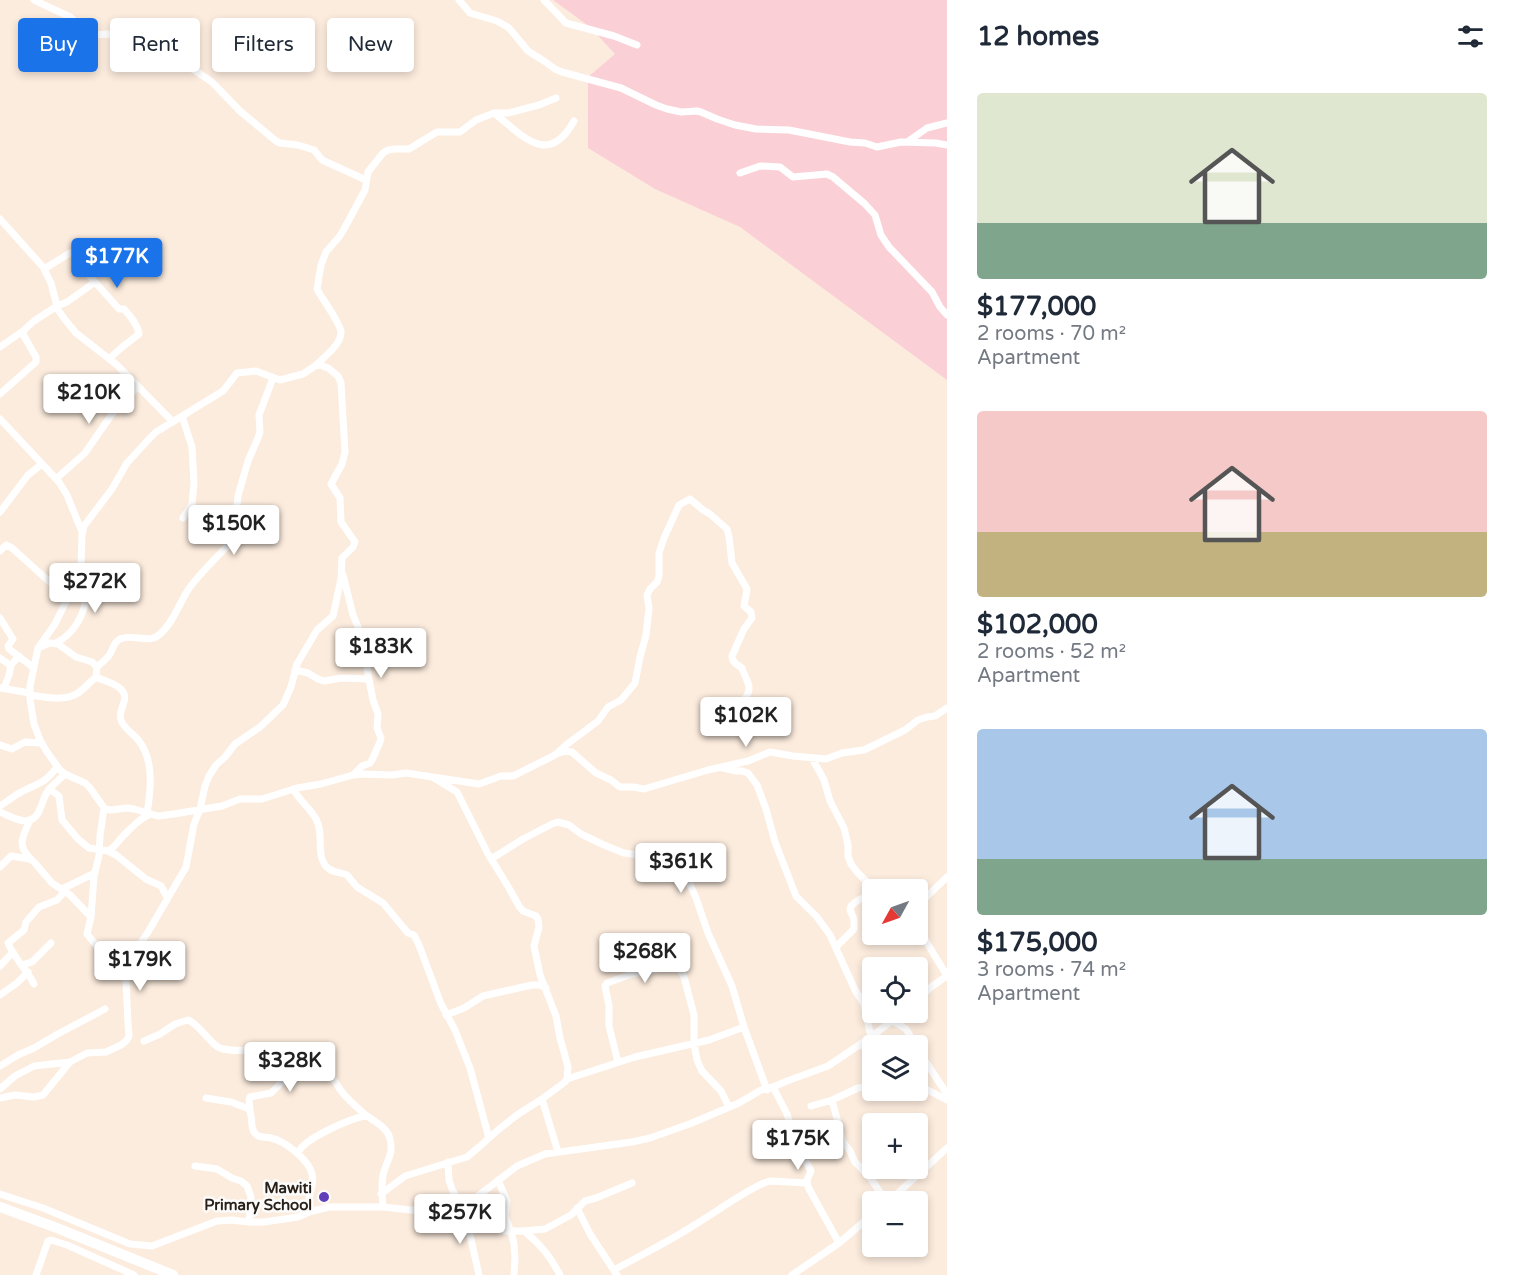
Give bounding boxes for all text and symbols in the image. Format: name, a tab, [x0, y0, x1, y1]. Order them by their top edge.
chip: Buy	[18, 18, 98, 72]
chip: Rent	[110, 18, 200, 72]
chip: Filters	[212, 18, 315, 72]
chip: New	[327, 18, 414, 72]
icon: filters	[1454, 20, 1487, 53]
text: 12 homes	[977, 21, 1099, 52]
icon: home	[1178, 132, 1286, 240]
pin: $177K	[75, 238, 159, 289]
text: $177K	[85, 245, 149, 269]
text: $177,000	[977, 291, 1096, 322]
text: 2 rooms · 70 m²	[977, 322, 1126, 346]
text: Apartment	[977, 346, 1080, 370]
pin: $210K	[47, 374, 131, 425]
text: $210K	[57, 381, 121, 405]
icon: home	[1178, 450, 1286, 558]
pin: $150K	[192, 505, 276, 556]
text: $150K	[202, 512, 266, 536]
pin: $272K	[53, 563, 137, 614]
text: $272K	[63, 570, 127, 594]
text: $102,000	[977, 609, 1098, 640]
pin: $183K	[339, 628, 423, 679]
text: $183K	[349, 635, 413, 659]
text: 2 rooms · 52 m²	[977, 640, 1126, 664]
text: Apartment	[977, 664, 1080, 688]
pin: $102K	[704, 697, 788, 748]
text: $102K	[714, 704, 778, 728]
icon: home	[1178, 768, 1286, 876]
pin: $361K	[639, 843, 723, 894]
text: $361K	[649, 850, 713, 874]
north arrow	[862, 879, 928, 945]
map controls	[862, 879, 928, 1257]
text: $175,000	[977, 927, 1097, 958]
pin: $268K	[603, 933, 687, 984]
text: $268K	[613, 940, 677, 964]
pin: $179K	[98, 941, 182, 992]
text: $179K	[108, 948, 172, 972]
button: locate	[862, 957, 928, 1023]
text: 3 rooms · 74 m²	[977, 958, 1126, 982]
text: Apartment	[977, 982, 1080, 1006]
button: layers	[862, 1035, 928, 1101]
pin: $328K	[248, 1042, 332, 1093]
text: $328K	[258, 1049, 322, 1073]
button: +	[862, 1113, 928, 1179]
pin: $175K	[756, 1120, 840, 1171]
text: $175K	[766, 1127, 830, 1151]
place label: Mawiti Primary School	[204, 1179, 312, 1215]
marker: Mawiti Primary School	[317, 1190, 331, 1204]
button: −	[862, 1191, 928, 1257]
pin: $257K	[418, 1194, 502, 1245]
text: $257K	[428, 1201, 492, 1225]

